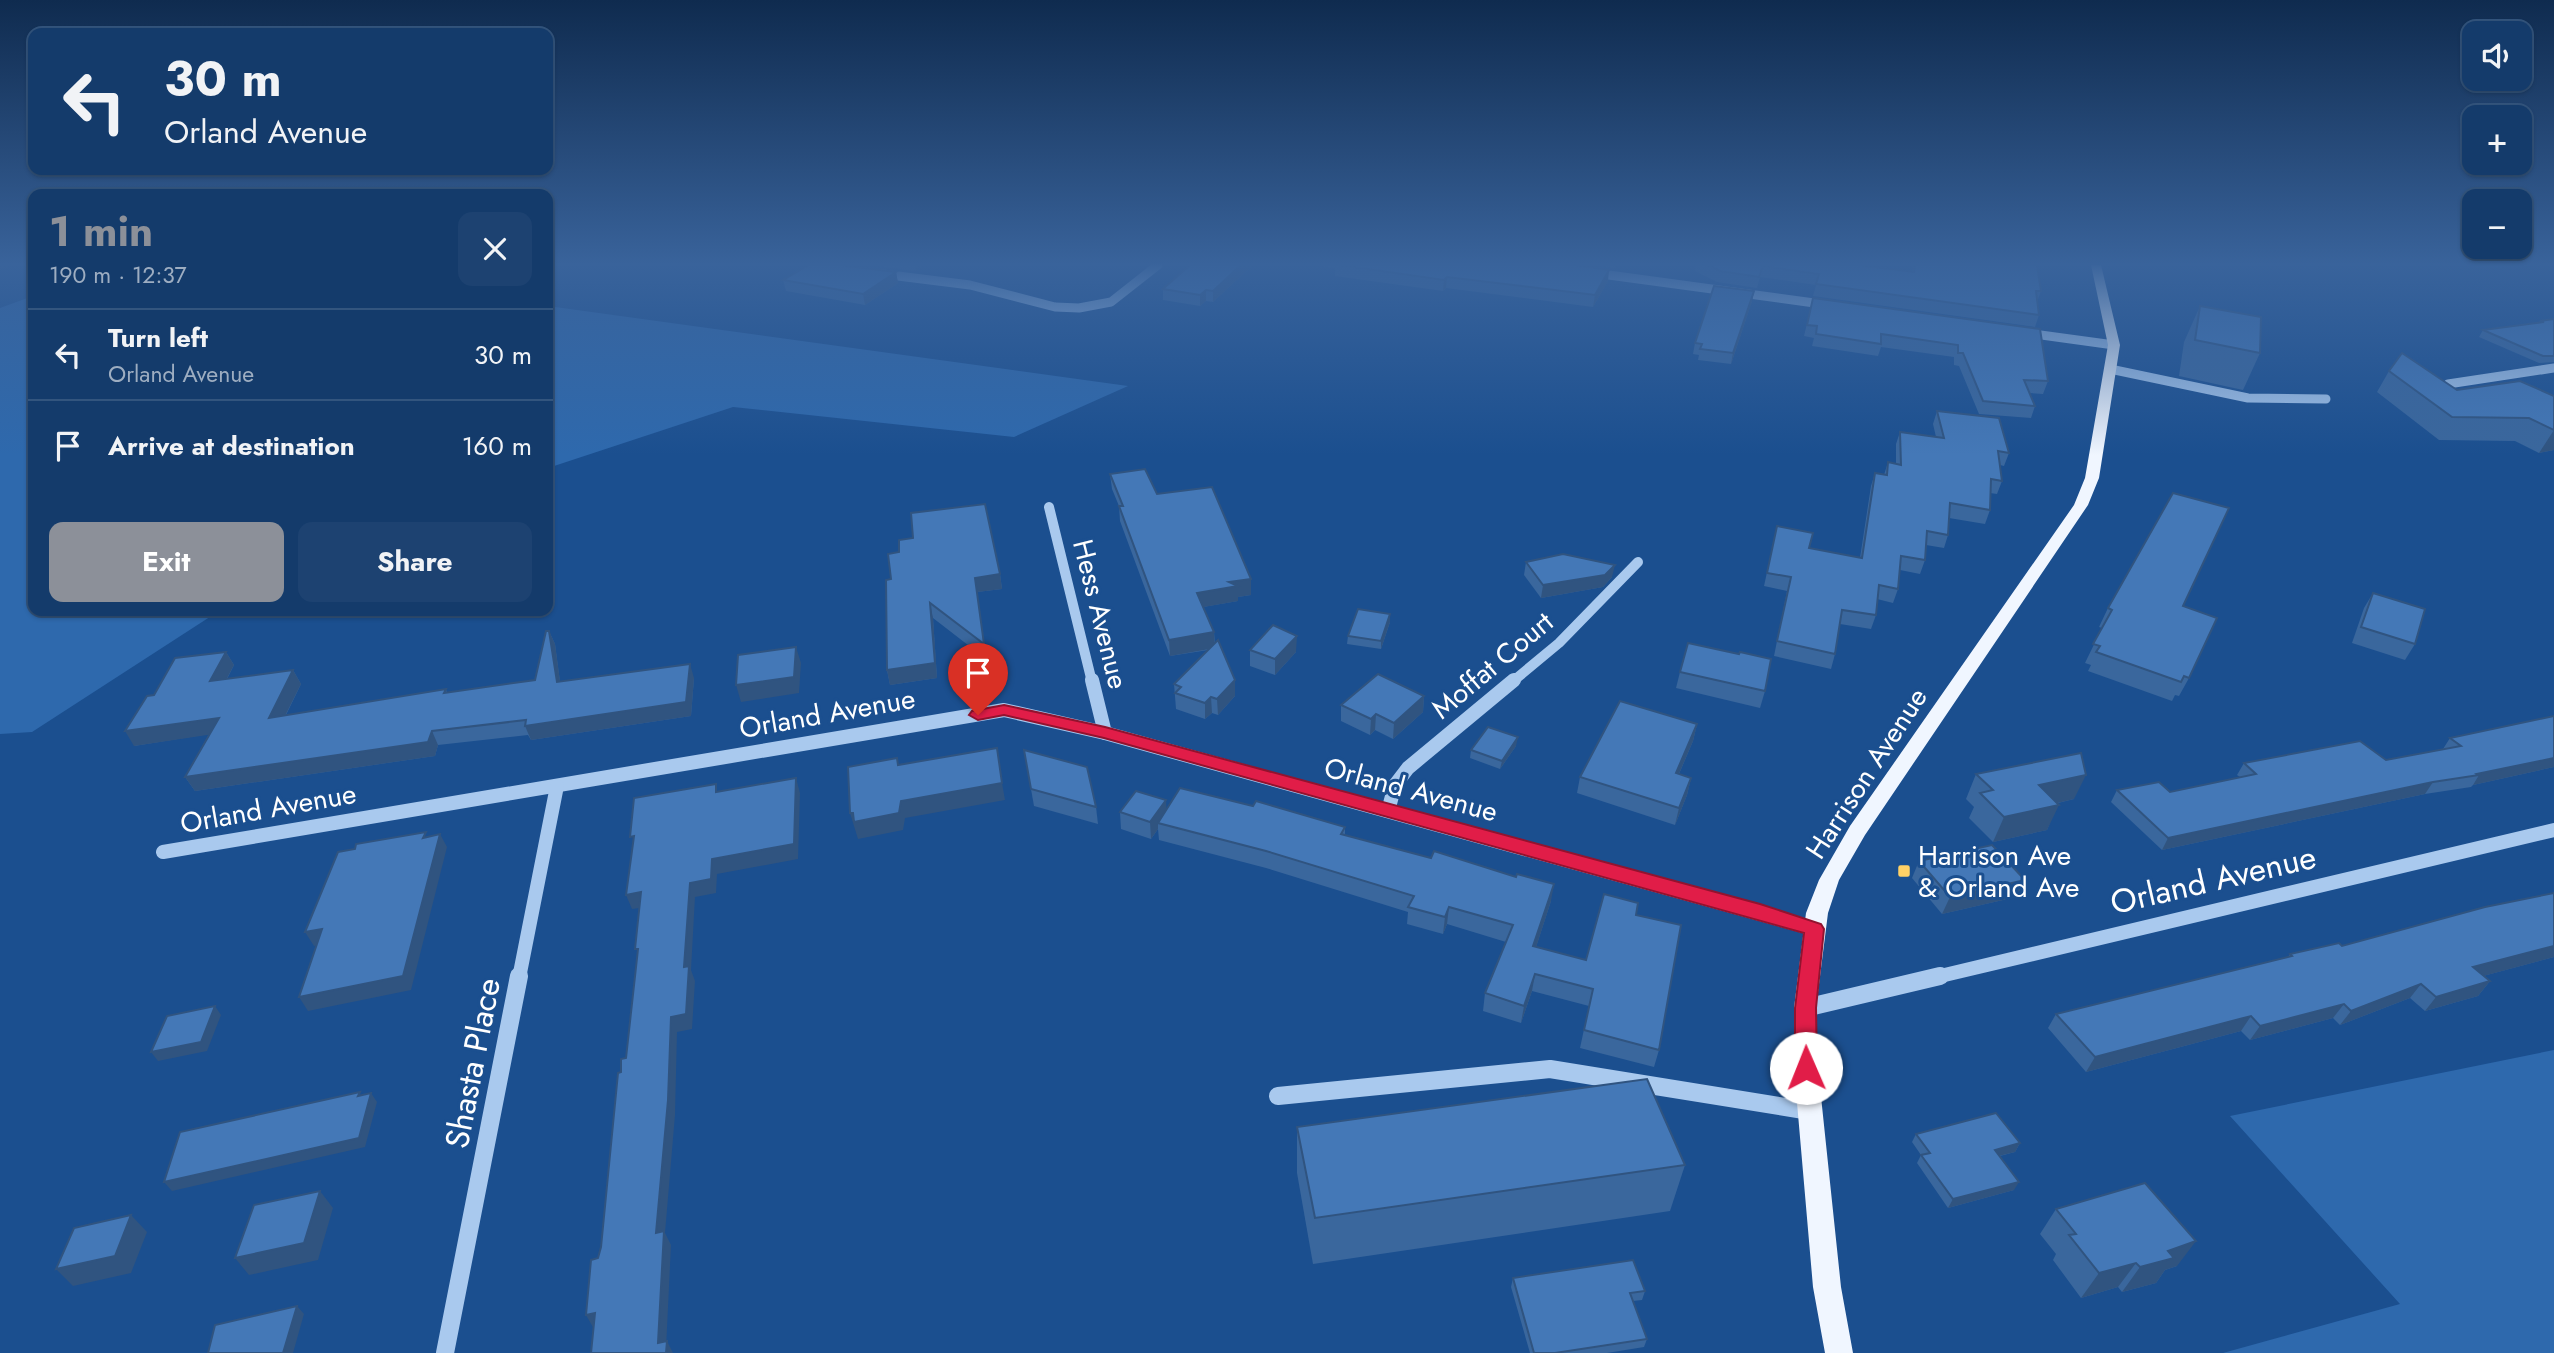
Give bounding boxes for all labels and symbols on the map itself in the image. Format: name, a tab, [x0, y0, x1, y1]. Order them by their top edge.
street label: Hess Avenue	[1062, 535, 1139, 693]
street label: Moffat Court	[1422, 602, 1562, 729]
pin	[948, 643, 1008, 715]
street label: Orland Avenue	[736, 678, 918, 749]
street label: Harrison Avenue	[1796, 680, 1937, 867]
street label: Orland Avenue	[1320, 747, 1502, 832]
street label: Orland Avenue	[177, 773, 359, 844]
street label: Orland Avenue	[2106, 833, 2321, 926]
place label: Harrison Ave & Orland Ave	[1918, 835, 2079, 908]
marker: Harrison Ave & Orland Ave	[1896, 863, 1912, 879]
street label: Shasta Place	[433, 974, 512, 1152]
position arrow	[1769, 1031, 1843, 1105]

